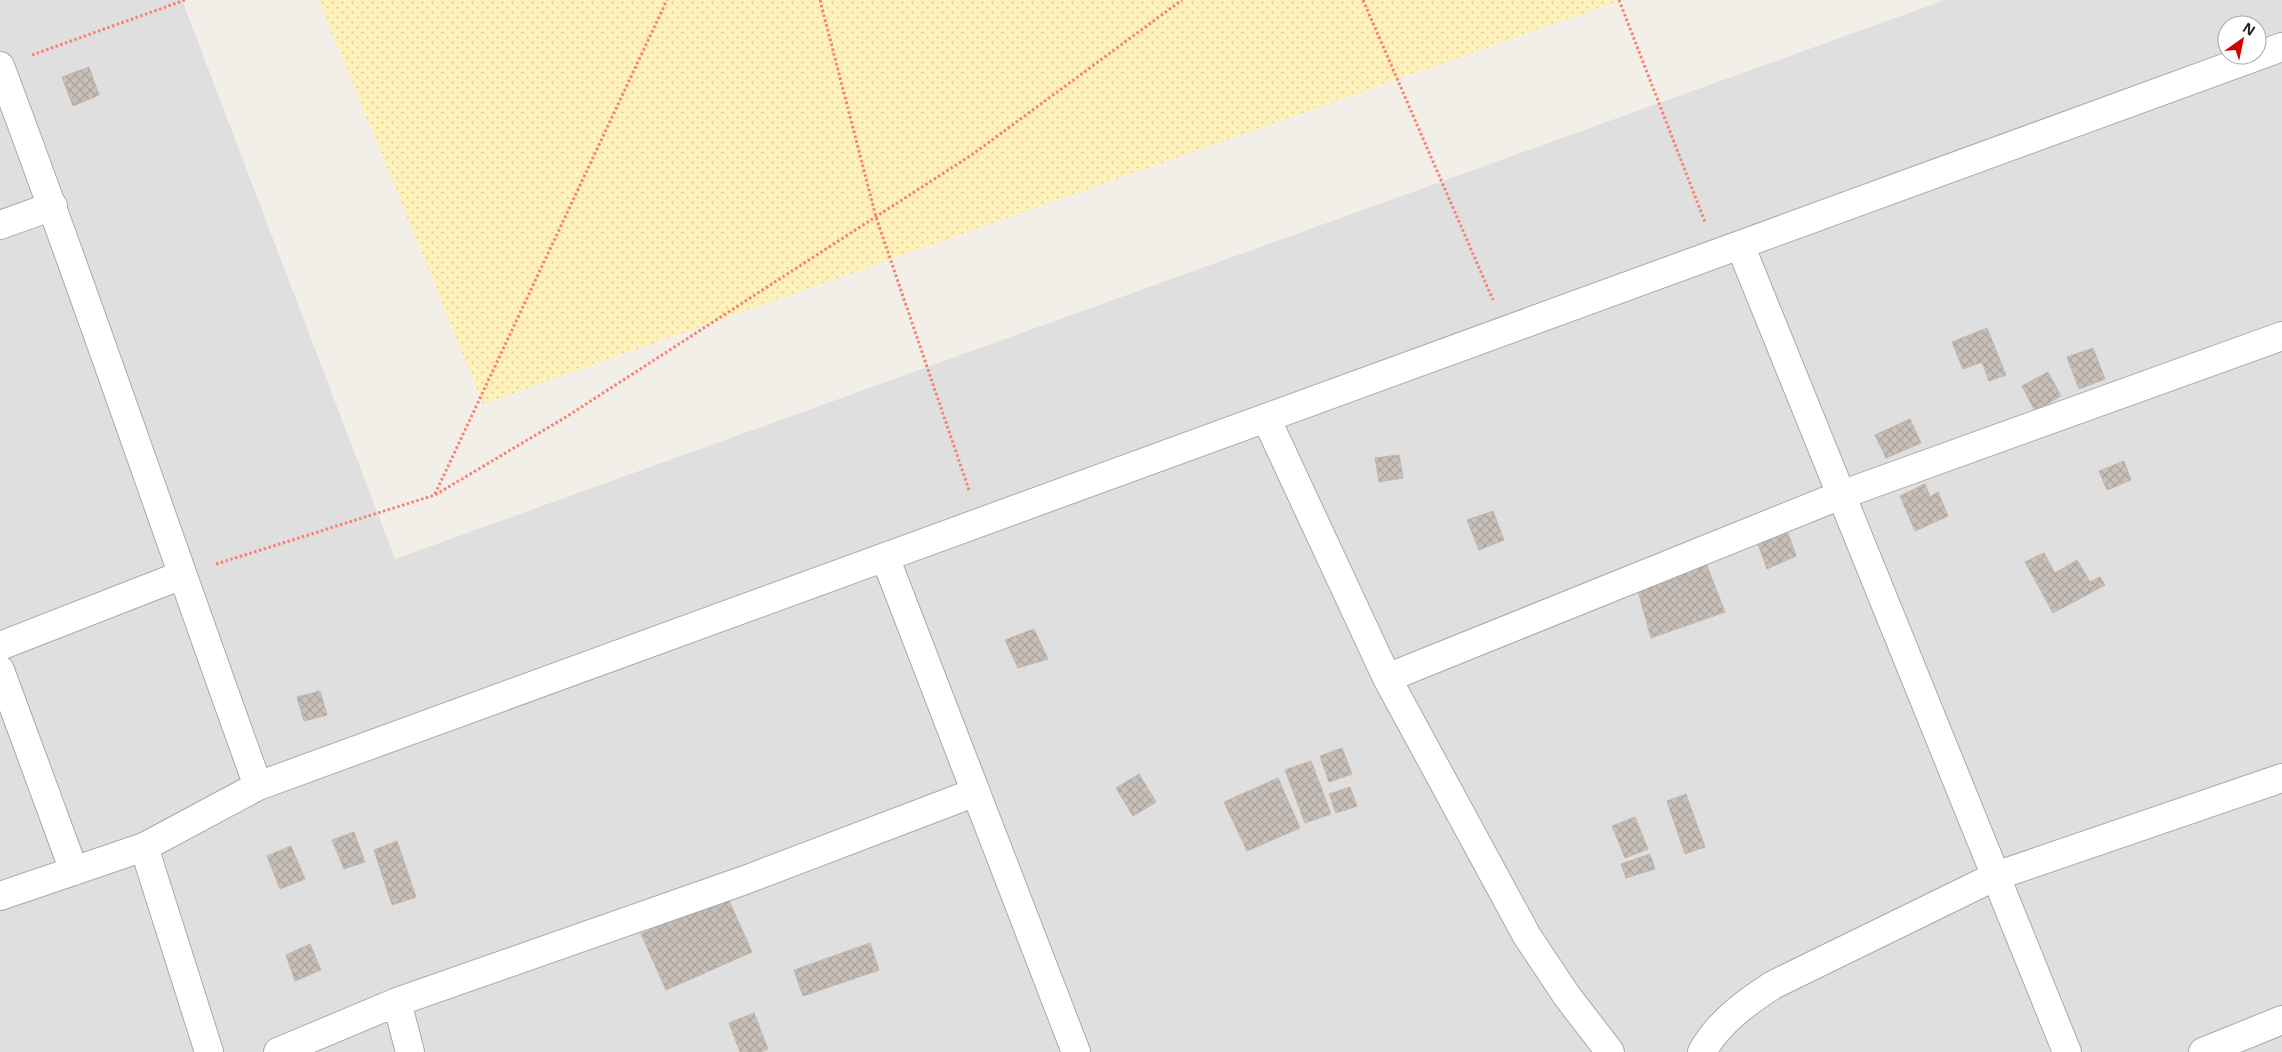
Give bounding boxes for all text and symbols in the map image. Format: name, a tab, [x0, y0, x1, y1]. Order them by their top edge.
north arrow	[2217, 15, 2267, 65]
text: N	[2239, 18, 2259, 40]

